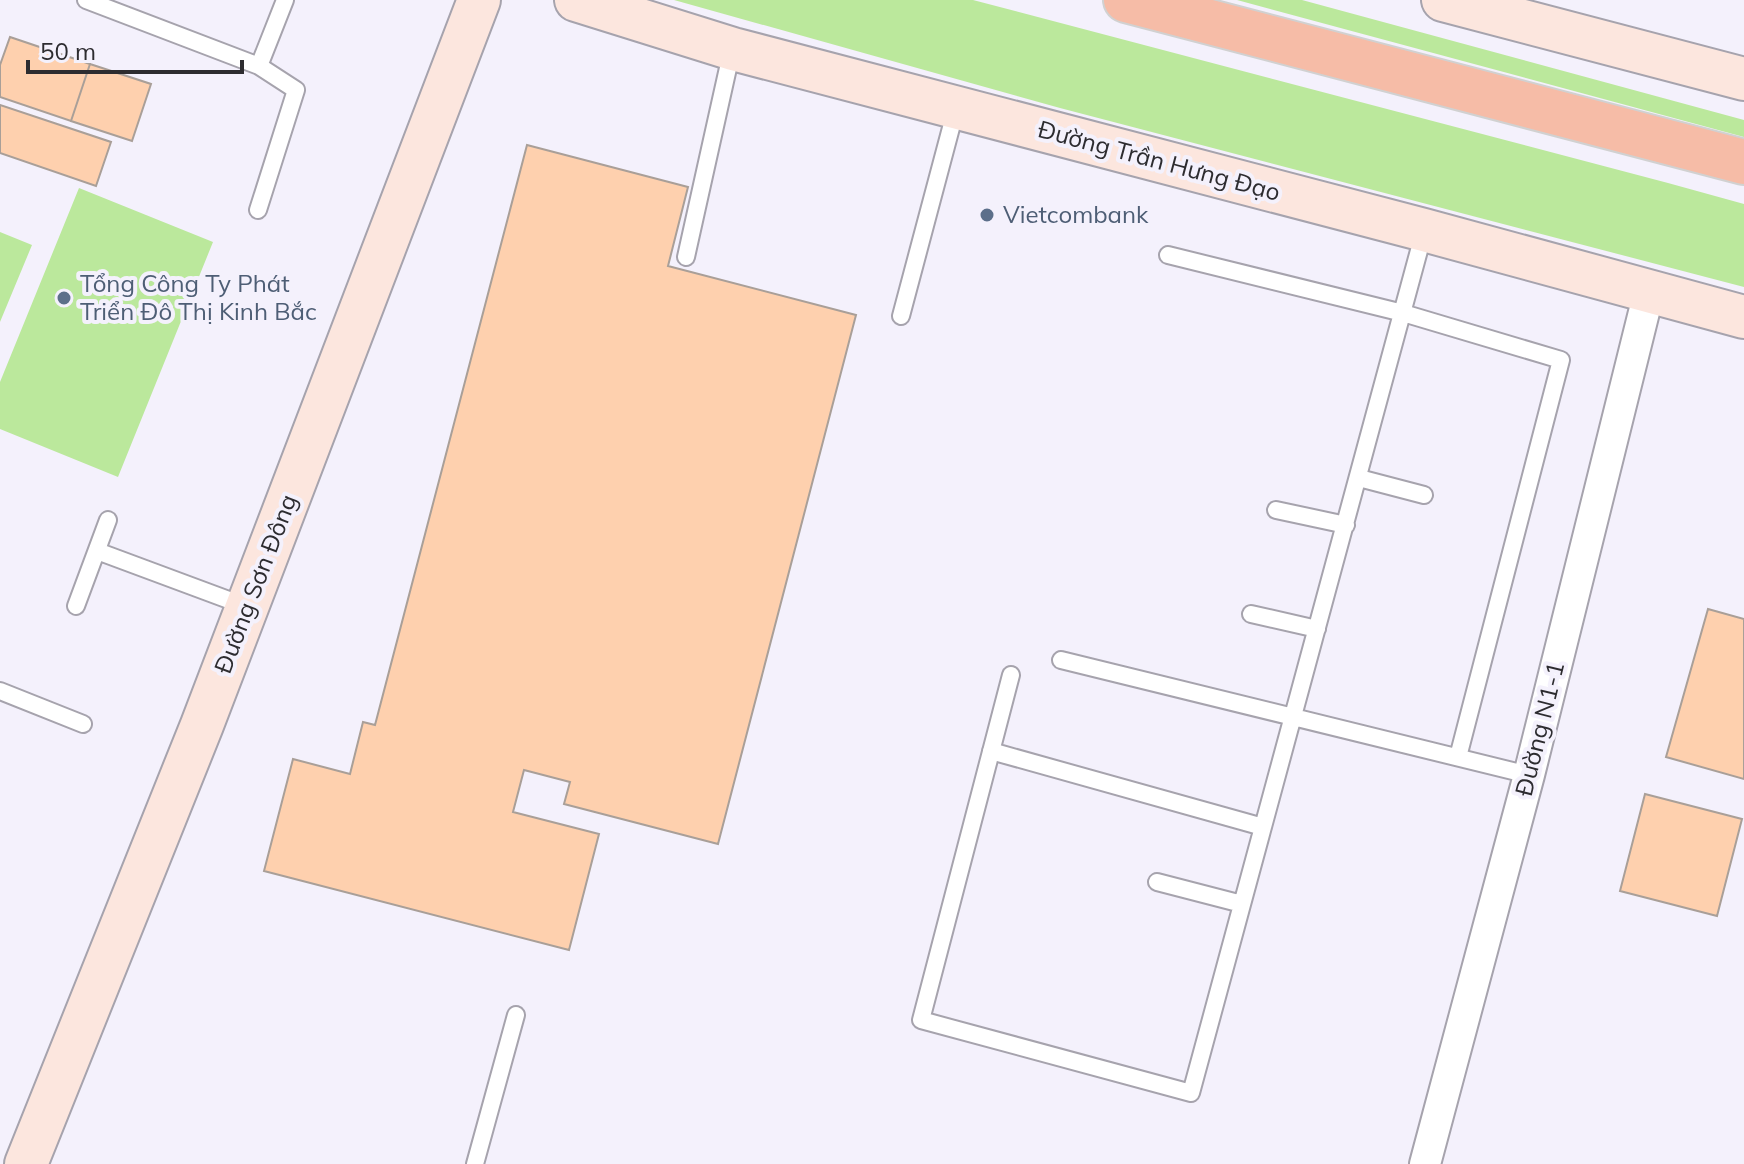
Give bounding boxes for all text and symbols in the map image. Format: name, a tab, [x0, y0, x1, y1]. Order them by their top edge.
scale bar	[28, 24, 242, 74]
text: 50 m	[40, 36, 96, 66]
street label: Đường Trần Hưng Đạo	[1035, 113, 1284, 207]
place label: Vietcombank	[1003, 199, 1149, 229]
marker: Vietcombank	[978, 206, 996, 224]
place label: Tổng Công Ty Phát Triển Đô Thị Kinh Bắc	[80, 268, 317, 326]
marker: Tổng Công Ty Phát Triển Đô Thị Kinh Bắc	[55, 289, 73, 307]
street label: Đường Sơn Đông	[207, 490, 303, 677]
street label: Đường N1-1	[1508, 659, 1570, 799]

